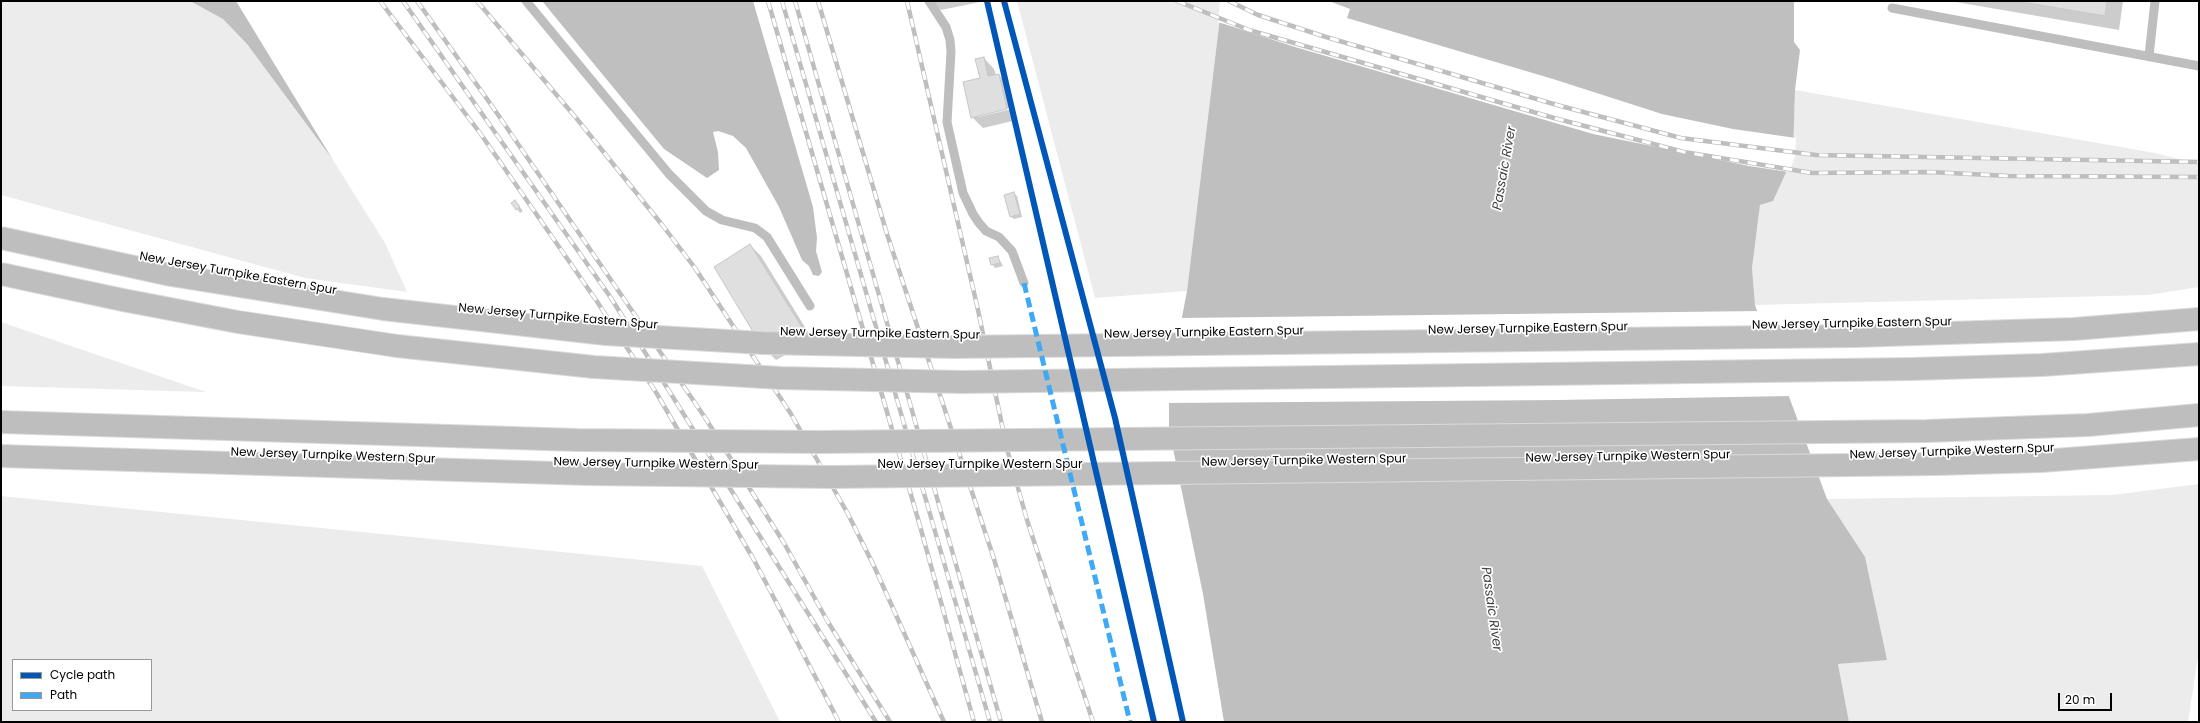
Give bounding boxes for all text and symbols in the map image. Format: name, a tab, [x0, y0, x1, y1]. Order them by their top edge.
water label: Passaic River	[1490, 125, 1520, 211]
street label: New Jersey Turnpike Eastern Spur	[138, 250, 338, 298]
street label: New Jersey Turnpike Eastern Spur	[458, 301, 658, 333]
street label: New Jersey Turnpike Eastern Spur	[1752, 315, 1952, 333]
street label: New Jersey Turnpike Eastern Spur	[1428, 320, 1628, 338]
street label: New Jersey Turnpike Eastern Spur	[1104, 324, 1304, 342]
street label: New Jersey Turnpike Eastern Spur	[780, 325, 980, 343]
street label: New Jersey Turnpike Western Spur	[1849, 441, 2055, 463]
street label: New Jersey Turnpike Western Spur	[230, 445, 436, 467]
street label: New Jersey Turnpike Western Spur	[1525, 448, 1731, 466]
street label: New Jersey Turnpike Western Spur	[1201, 452, 1407, 470]
street label: New Jersey Turnpike Western Spur	[553, 455, 759, 473]
street label: New Jersey Turnpike Western Spur	[878, 458, 1082, 472]
water label: Passaic River	[1477, 566, 1505, 652]
legend	[12, 659, 152, 711]
text: Cycle path	[50, 666, 115, 683]
scale bar	[2060, 685, 2114, 711]
text: Path	[50, 686, 77, 703]
text: 20 m	[2065, 691, 2095, 708]

